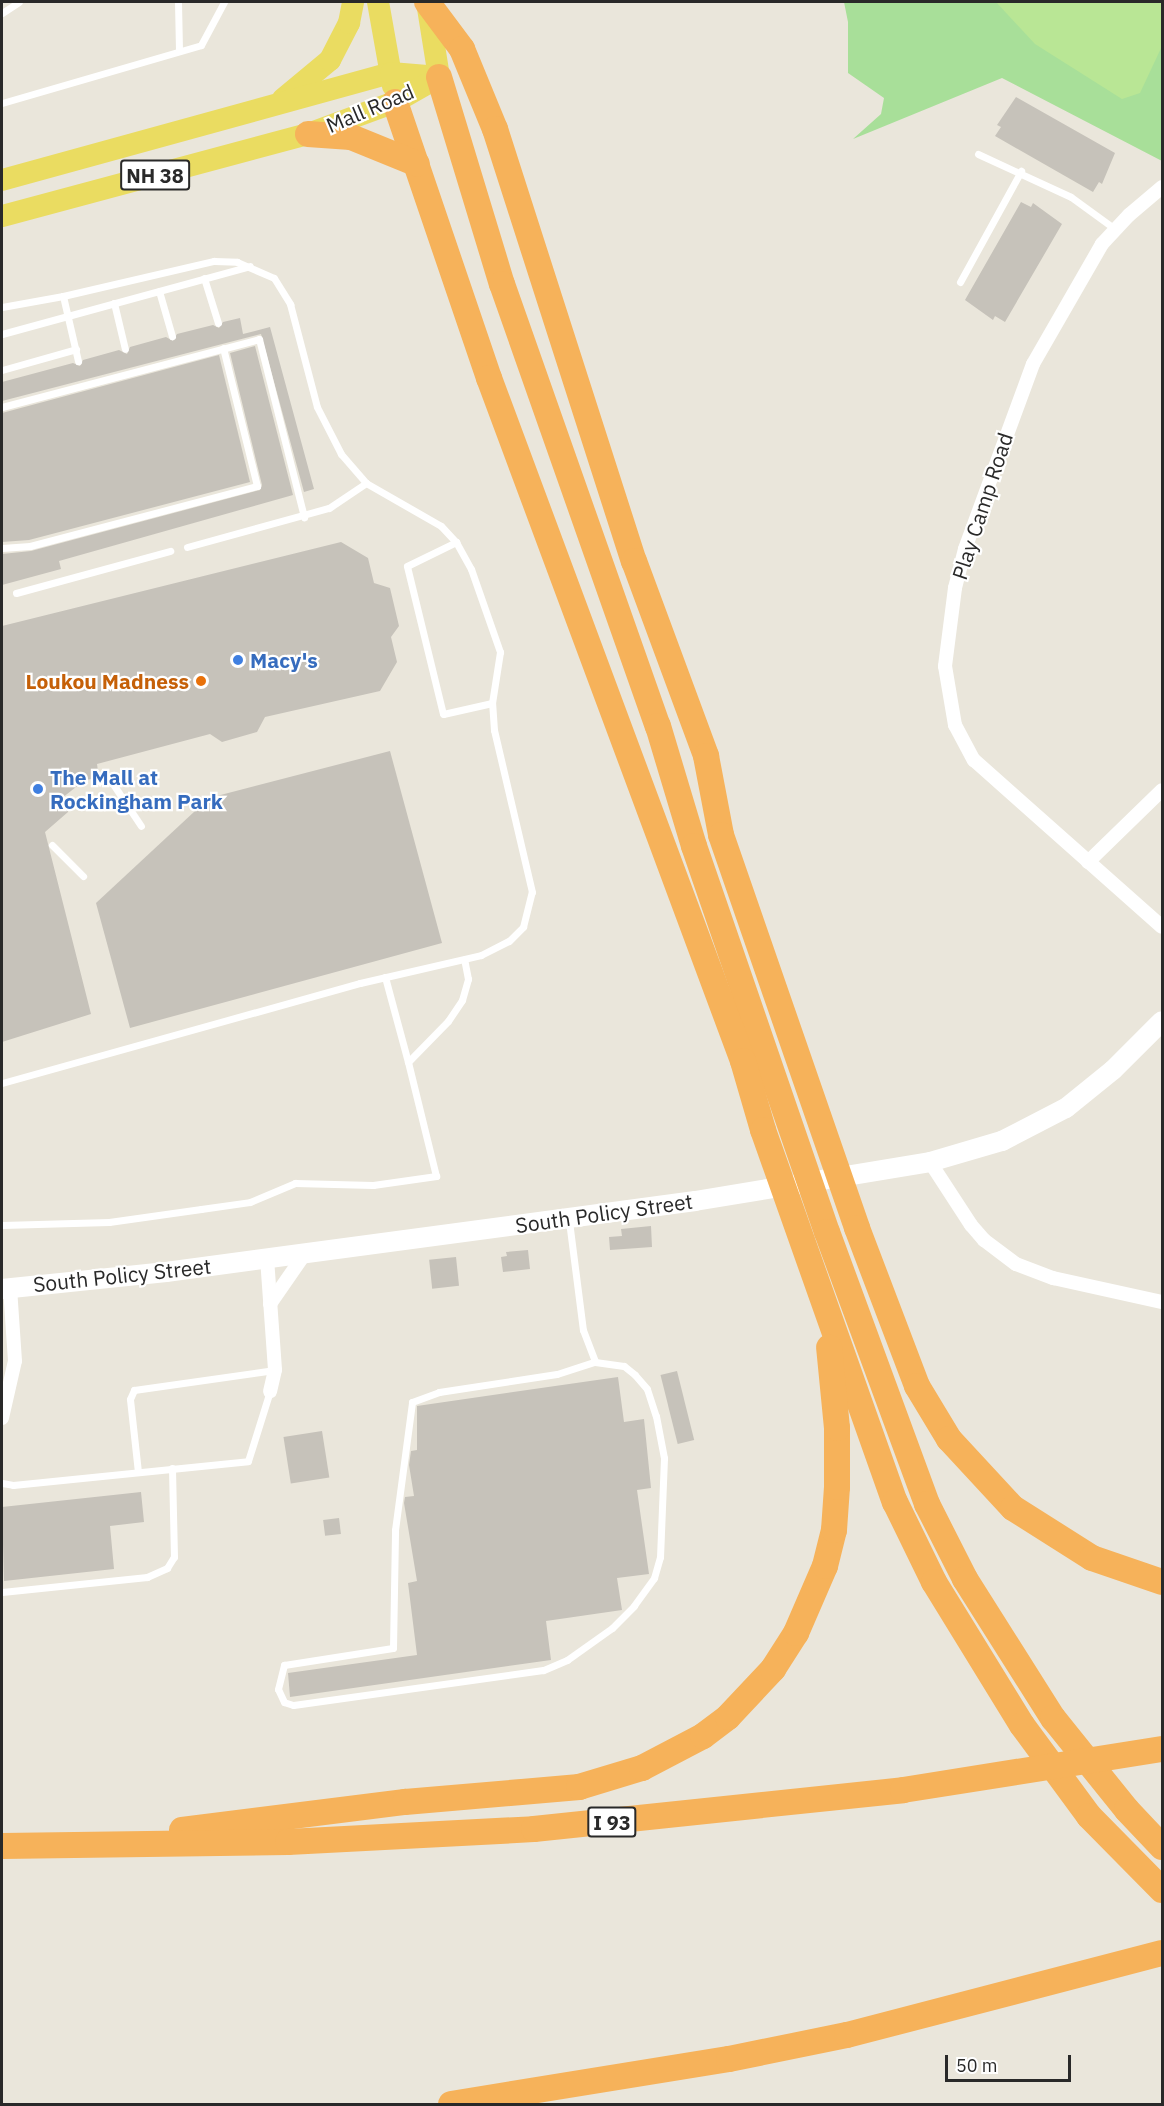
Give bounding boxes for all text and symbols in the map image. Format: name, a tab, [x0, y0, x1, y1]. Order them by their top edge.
street label: Mall Road	[322, 78, 418, 138]
road number: NH 38	[119, 158, 191, 192]
street label: Play Camp Road	[946, 429, 1018, 583]
place label: Macy's	[250, 647, 318, 673]
marker: Macy's	[231, 653, 245, 667]
place label: Loukou Madness	[26, 668, 189, 694]
marker: Loukou Madness	[194, 674, 208, 688]
place label: The Mall at Rockingham Park	[50, 764, 223, 814]
marker: The Mall at Rockingham Park	[31, 782, 45, 796]
street label: South Policy Street	[514, 1188, 694, 1238]
street label: South Policy Street	[32, 1253, 212, 1297]
road number: I 93	[586, 1805, 638, 1839]
scale bar	[948, 2043, 1074, 2081]
text: 50 m	[956, 2054, 998, 2077]

